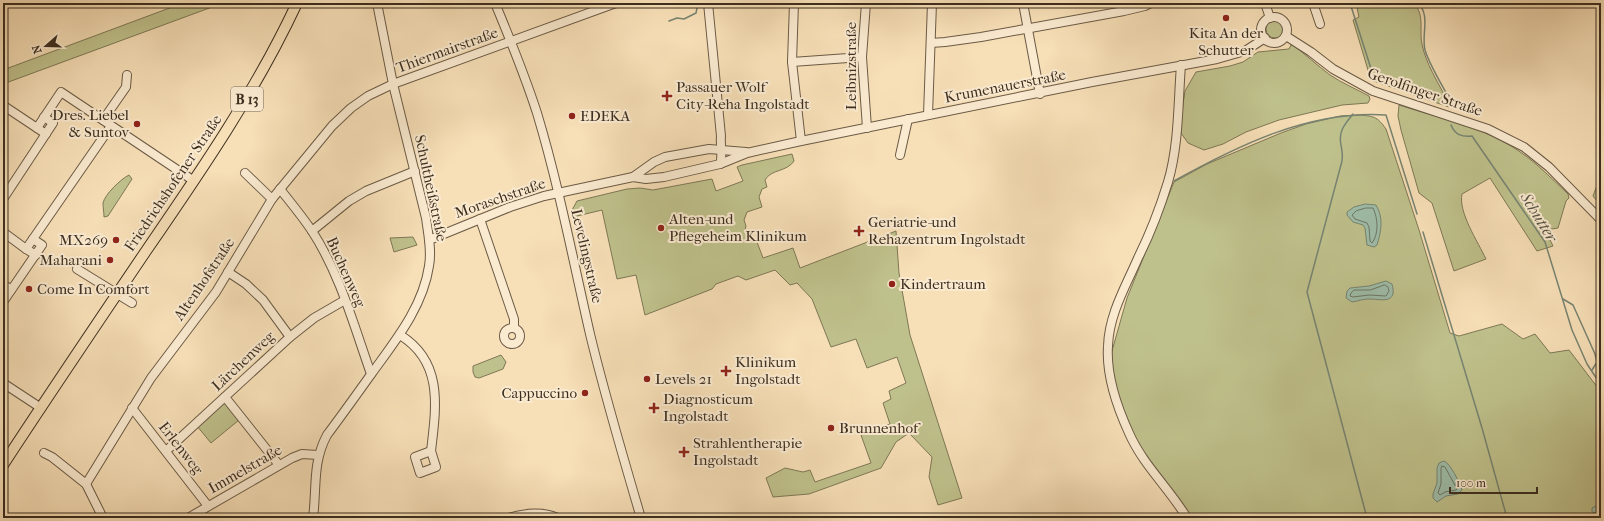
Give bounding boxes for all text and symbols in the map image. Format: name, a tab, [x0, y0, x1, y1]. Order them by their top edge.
marker: Kita An der Schutter	[1221, 13, 1231, 23]
street label: Leibnizstraße	[842, 21, 860, 110]
street label: Thiermairstraße	[394, 23, 501, 77]
place label: Kita An der Schutter	[1189, 24, 1264, 59]
north arrow	[26, 26, 66, 66]
text: N	[29, 42, 45, 55]
street label: Gerolfinger Straße	[1365, 64, 1485, 120]
street label: Krumenauerstraße	[943, 65, 1068, 107]
place label: Passauer Wolf City-Reha Ingolstadt	[676, 78, 810, 113]
road number: B 13	[231, 87, 263, 111]
marker: Passauer Wolf City-Reha Ingolstadt	[661, 90, 673, 102]
place label: Dres. Liebel & Suntov	[52, 106, 129, 141]
place label: EDEKA	[580, 107, 630, 125]
street label: Friedrichshofener Straße	[120, 111, 226, 255]
marker: EDEKA	[567, 111, 577, 121]
marker: Dres. Liebel & Suntov	[132, 119, 142, 129]
street label: Schultheißstraße	[411, 133, 451, 244]
street label: Moraschstraße	[452, 174, 548, 222]
water label: Schutter	[1516, 188, 1562, 247]
street label: Levelingstraße	[567, 207, 607, 305]
place label: Alten-und Pflegeheim Klinikum	[668, 210, 807, 245]
place label: Geriatrie-und Rehazentrum Ingolstadt	[868, 213, 1026, 248]
marker: Alten-und Pflegeheim Klinikum	[656, 223, 666, 233]
marker: Geriatrie-und Rehazentrum Ingolstadt	[853, 225, 865, 237]
place label: MX269	[59, 231, 108, 249]
street label: Altenhofstraße	[169, 234, 239, 325]
street label: Buchenweg	[322, 234, 370, 311]
marker: MX269	[111, 235, 121, 245]
place label: Maharani	[40, 251, 103, 269]
marker: Maharani	[105, 255, 115, 265]
place label: Kindertraum	[900, 275, 986, 293]
marker: Kindertraum	[887, 279, 897, 289]
place label: Come In Comfort	[37, 280, 150, 298]
marker: Come In Comfort	[24, 284, 34, 294]
street label: Lärchenweg	[208, 327, 279, 395]
place label: Klinikum Ingolstadt	[735, 353, 801, 388]
marker: Klinikum Ingolstadt	[720, 365, 732, 377]
place label: Levels 21	[655, 370, 712, 388]
marker: Levels 21	[642, 374, 652, 384]
place label: Cappuccino	[501, 384, 577, 402]
marker: Cappuccino	[580, 388, 590, 398]
place label: Diagnosticum Ingolstadt	[663, 390, 753, 425]
marker: Diagnosticum Ingolstadt	[648, 402, 660, 414]
street label: Erlenweg	[155, 418, 208, 479]
place label: Brunnenhof	[839, 419, 921, 437]
marker: Brunnenhof	[826, 423, 836, 433]
place label: Strahlentherapie Ingolstadt	[693, 434, 803, 469]
street label: Immelstraße	[205, 440, 286, 497]
marker: Strahlentherapie Ingolstadt	[678, 446, 690, 458]
scale bar	[1450, 469, 1537, 495]
text: 100 m	[1456, 476, 1486, 490]

